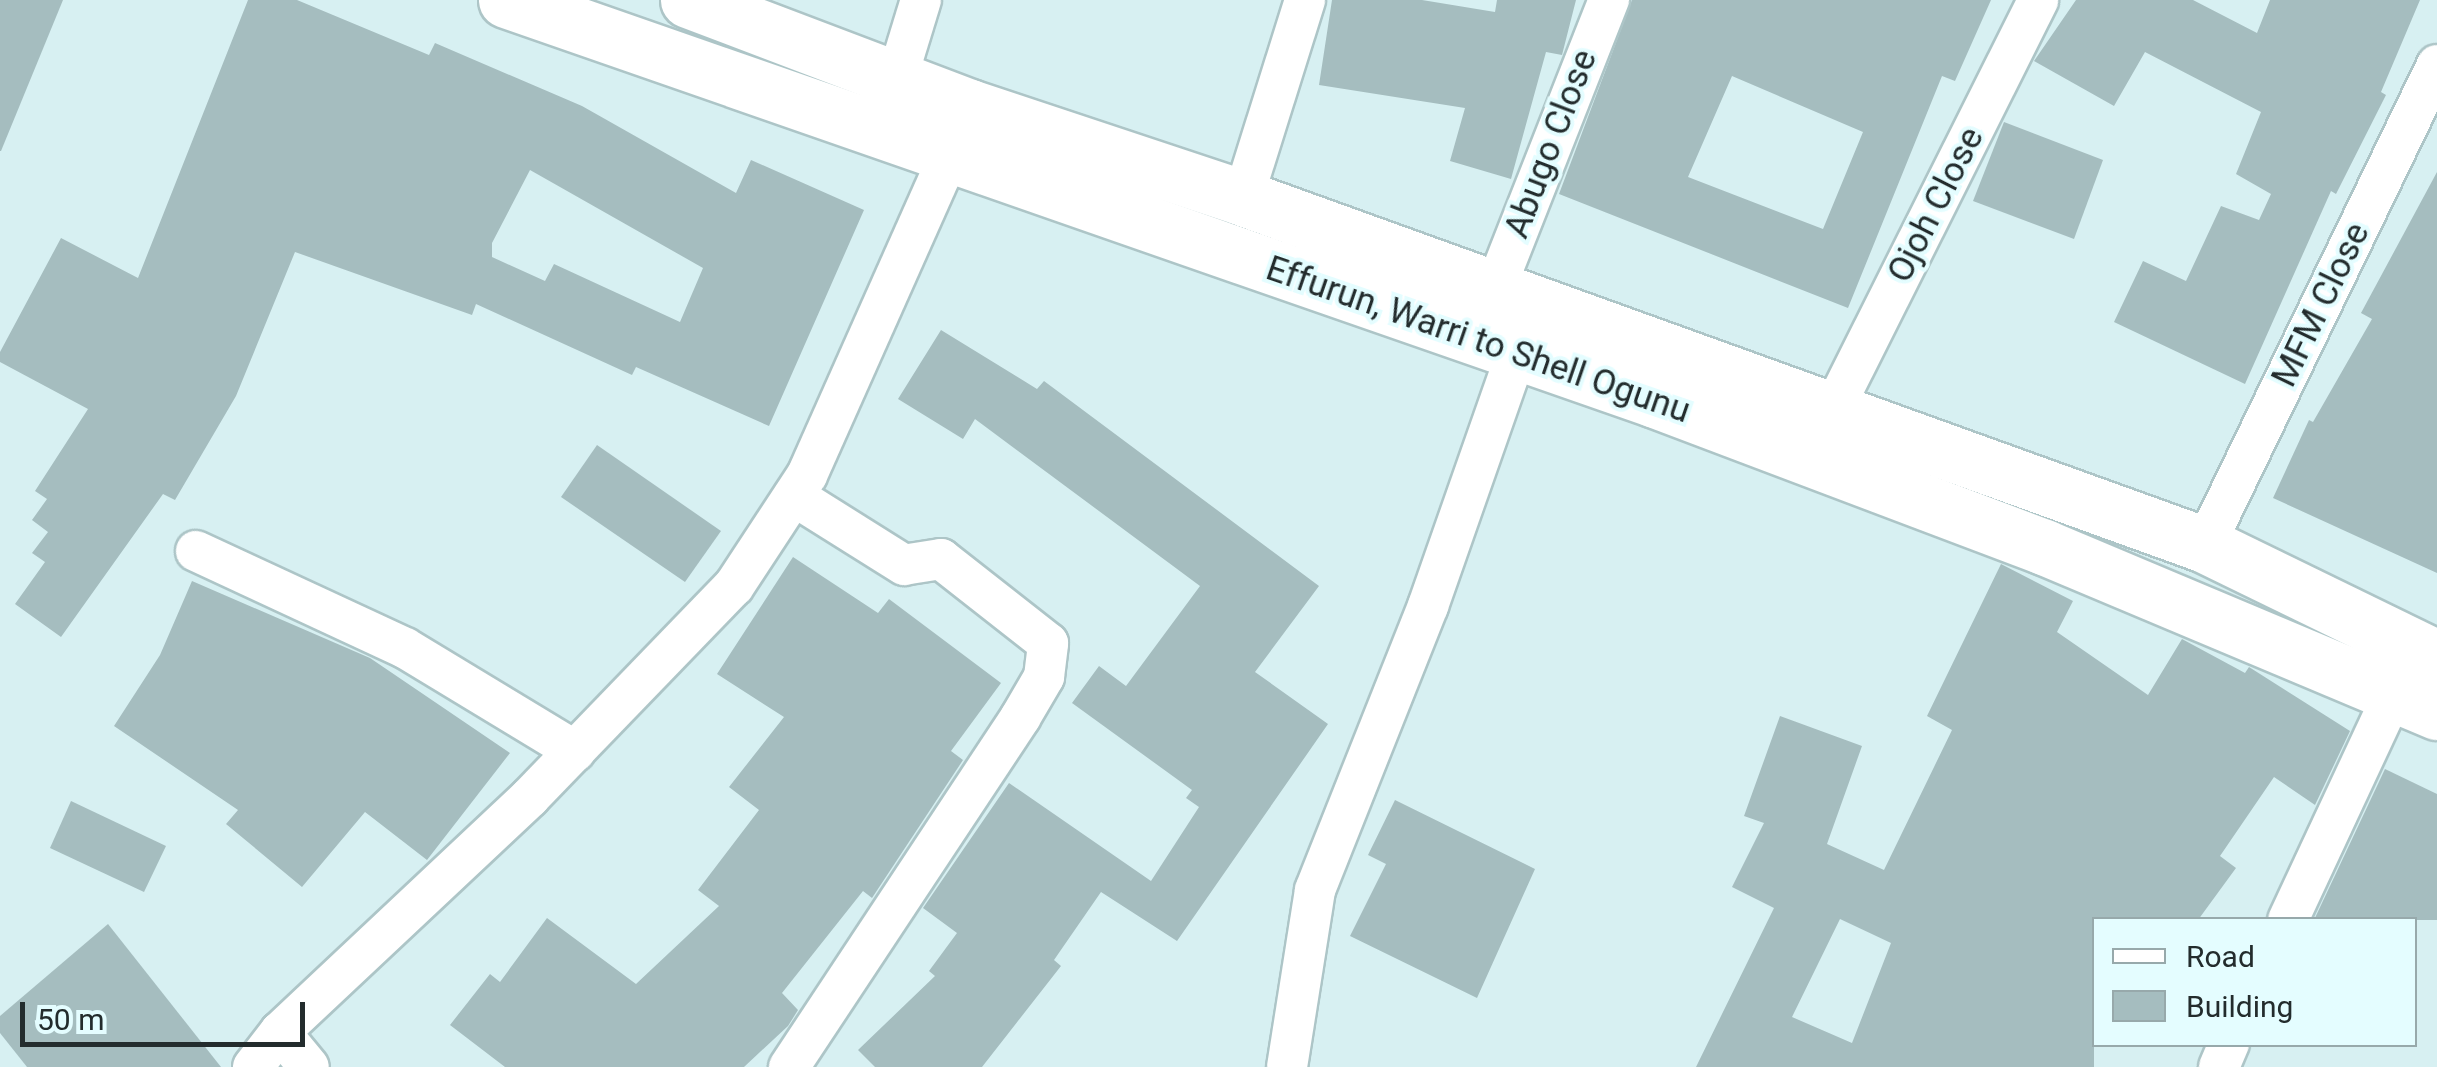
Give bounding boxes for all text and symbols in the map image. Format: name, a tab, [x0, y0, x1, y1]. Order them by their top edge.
street label: Abugo Close	[1496, 44, 1606, 244]
street label: Ojoh Close	[1879, 121, 1993, 289]
street label: MFM Close	[2263, 216, 2379, 394]
street label: Effurun, Warri to Shell Ogunu	[1261, 248, 1695, 432]
legend	[2092, 917, 2417, 1047]
text: Road	[2186, 939, 2255, 974]
scale bar	[25, 982, 310, 1044]
text: Building	[2186, 989, 2293, 1024]
text: 50 m	[37, 1002, 104, 1037]

